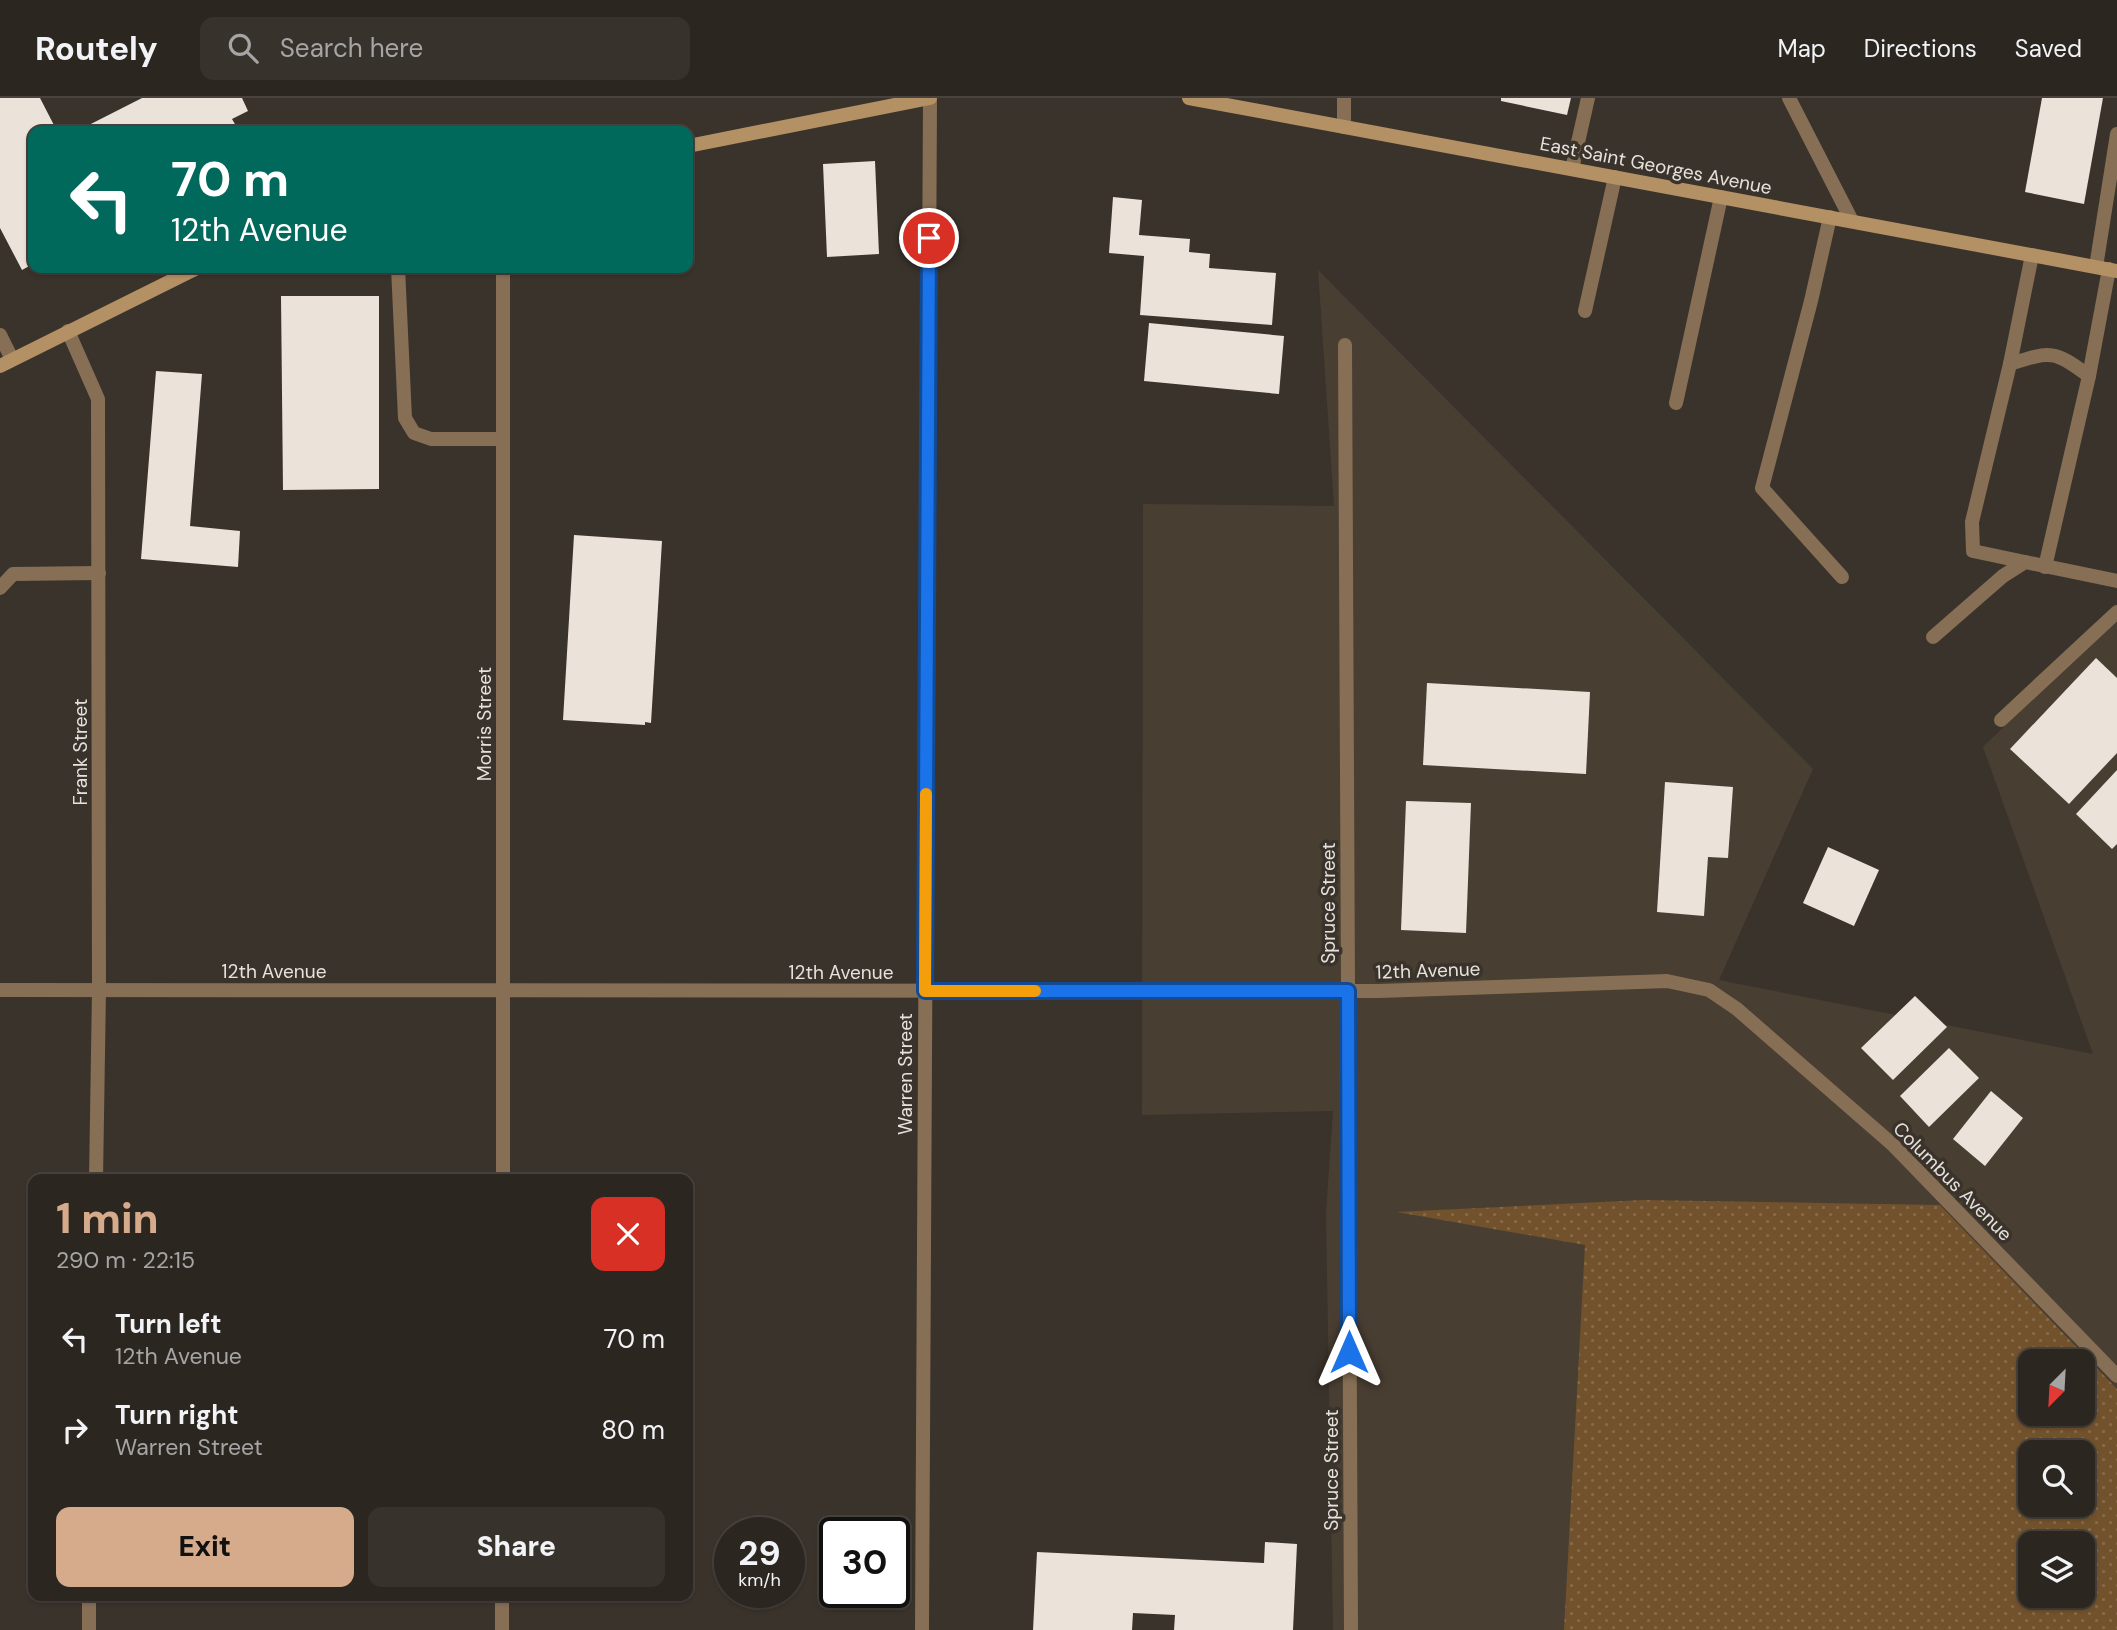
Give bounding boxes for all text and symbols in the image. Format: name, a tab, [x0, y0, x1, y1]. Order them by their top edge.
search box	[200, 17, 690, 80]
text: Routely	[35, 27, 158, 70]
icon: search	[224, 29, 262, 67]
text: Search here	[280, 31, 423, 65]
text: Map	[1778, 33, 1826, 64]
text: Directions	[1864, 33, 1977, 64]
text: Saved	[2015, 33, 2082, 64]
street label: East Saint Georges Avenue	[1538, 131, 1774, 200]
text: 70 m	[171, 147, 289, 211]
icon: left	[56, 154, 147, 245]
pin	[899, 208, 959, 268]
text: 12th Avenue	[171, 209, 348, 251]
icon: arrive	[910, 219, 948, 257]
street label: Morris Street	[472, 667, 497, 781]
street label: Frank Street	[68, 699, 93, 805]
street label: Spruce Street	[1316, 842, 1341, 964]
street label: 12th Avenue	[1375, 956, 1481, 985]
street label: 12th Avenue	[222, 959, 326, 984]
street label: 12th Avenue	[789, 960, 893, 985]
street label: Warren Street	[893, 1013, 918, 1135]
street label: Columbus Avenue	[1888, 1116, 2018, 1246]
text: 1 min	[56, 1191, 159, 1246]
button: close	[591, 1197, 665, 1271]
text: 290 m · 22:15	[56, 1245, 195, 1275]
text: Turn left	[115, 1307, 222, 1341]
position arrow	[1312, 1315, 1386, 1389]
icon: left	[56, 1320, 94, 1358]
text: 70 m	[604, 1322, 665, 1356]
text: 12th Avenue	[115, 1341, 242, 1371]
north arrow	[2018, 1349, 2095, 1426]
map controls	[2018, 1349, 2095, 1608]
text: Turn right	[115, 1398, 239, 1432]
street label: Spruce Street	[1319, 1409, 1344, 1531]
icon: right	[56, 1411, 94, 1449]
text: 80 m	[601, 1413, 665, 1447]
text: Warren Street	[115, 1432, 263, 1462]
button: search	[2018, 1440, 2095, 1517]
button: Exit	[56, 1507, 354, 1587]
button: Share	[368, 1507, 665, 1587]
speed limit sign: 30	[819, 1517, 910, 1608]
text: 29	[738, 1530, 781, 1576]
button: layers	[2018, 1531, 2095, 1608]
text: km/h	[738, 1568, 781, 1592]

